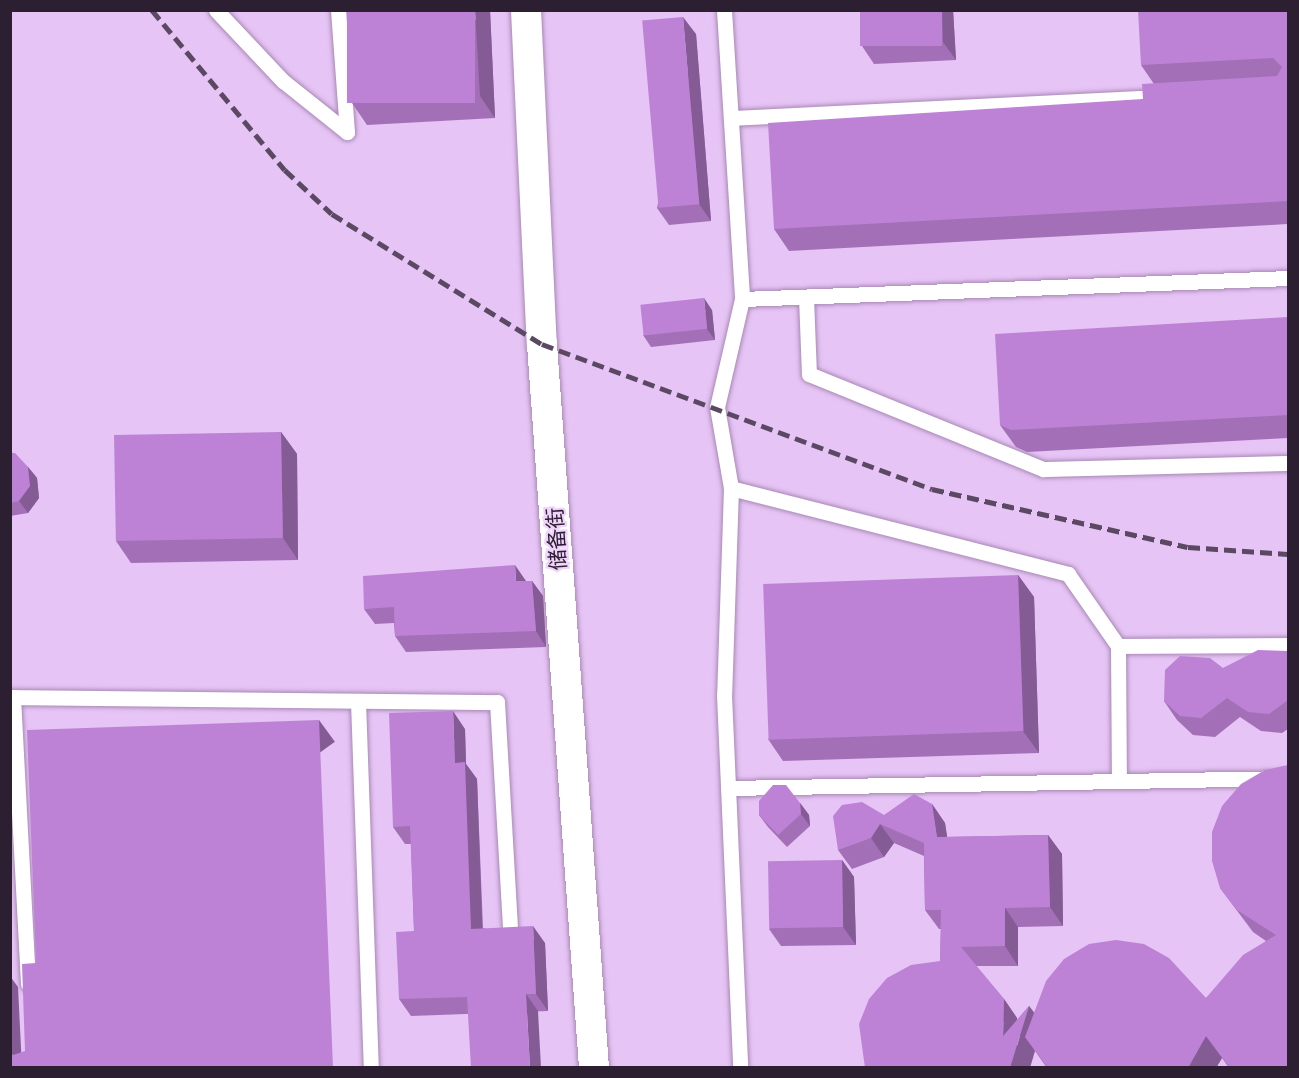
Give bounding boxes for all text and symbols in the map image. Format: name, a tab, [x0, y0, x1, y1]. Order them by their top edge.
street label: 储备街	[541, 507, 571, 571]

